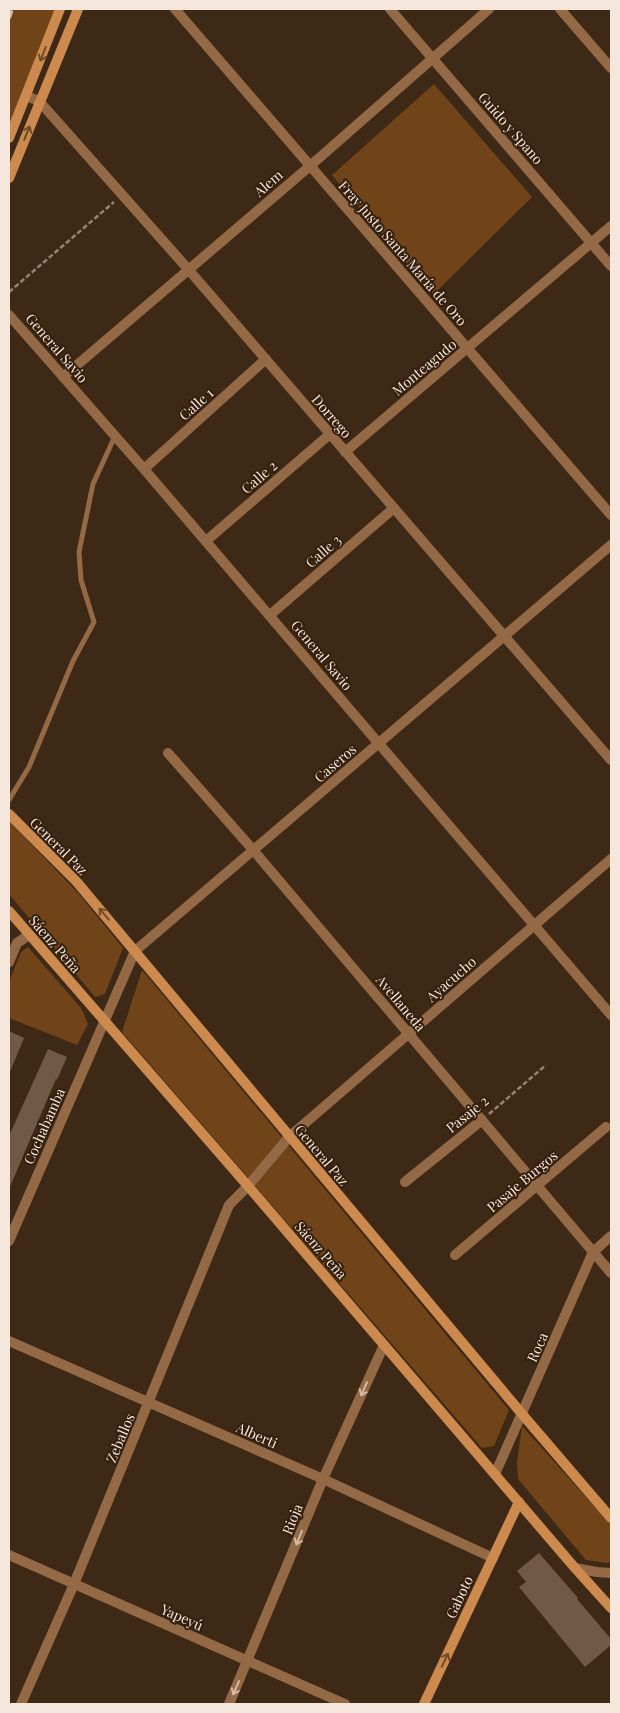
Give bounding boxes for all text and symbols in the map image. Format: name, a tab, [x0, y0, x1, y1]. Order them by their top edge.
one-way arrow	[37, 46, 47, 61]
street label: Guido y Spano	[474, 88, 548, 168]
one-way arrow	[22, 126, 32, 141]
street label: Alem	[249, 165, 287, 201]
street label: Fray Justo Santa María de Oro	[335, 176, 472, 330]
street label: General Savio	[22, 309, 93, 387]
street label: Monteagudo	[388, 334, 460, 399]
street label: Calle 1	[175, 383, 217, 425]
street label: Dorrego	[308, 390, 356, 442]
street label: Calle 2	[237, 456, 281, 498]
street label: Calle 3	[301, 530, 345, 572]
street label: General Savio	[287, 616, 357, 694]
street label: Caseros	[310, 739, 360, 787]
street label: General Paz	[26, 813, 92, 879]
one-way arrow	[98, 908, 109, 921]
street label: Sáenz Peña	[25, 911, 85, 977]
street label: Ayacucho	[421, 952, 480, 1007]
street label: Avellaneda	[371, 970, 430, 1035]
street label: Cochabamba	[19, 1085, 69, 1167]
street label: Pasaje 2	[442, 1091, 492, 1137]
street label: General Paz	[291, 1120, 354, 1190]
street label: Pasaje Burgos	[483, 1146, 561, 1216]
street label: Sáenz Peña	[291, 1217, 351, 1283]
street label: Roca	[522, 1329, 552, 1365]
one-way arrow	[358, 1381, 368, 1396]
street label: Zeballos	[101, 1410, 139, 1466]
street label: Alberti	[233, 1417, 281, 1452]
street label: Rioja	[277, 1501, 307, 1537]
one-way arrow	[293, 1530, 303, 1545]
street label: Gaboto	[441, 1572, 477, 1621]
street label: Yapeyú	[157, 1599, 206, 1635]
one-way arrow	[441, 1653, 450, 1668]
one-way arrow	[231, 1680, 241, 1695]

